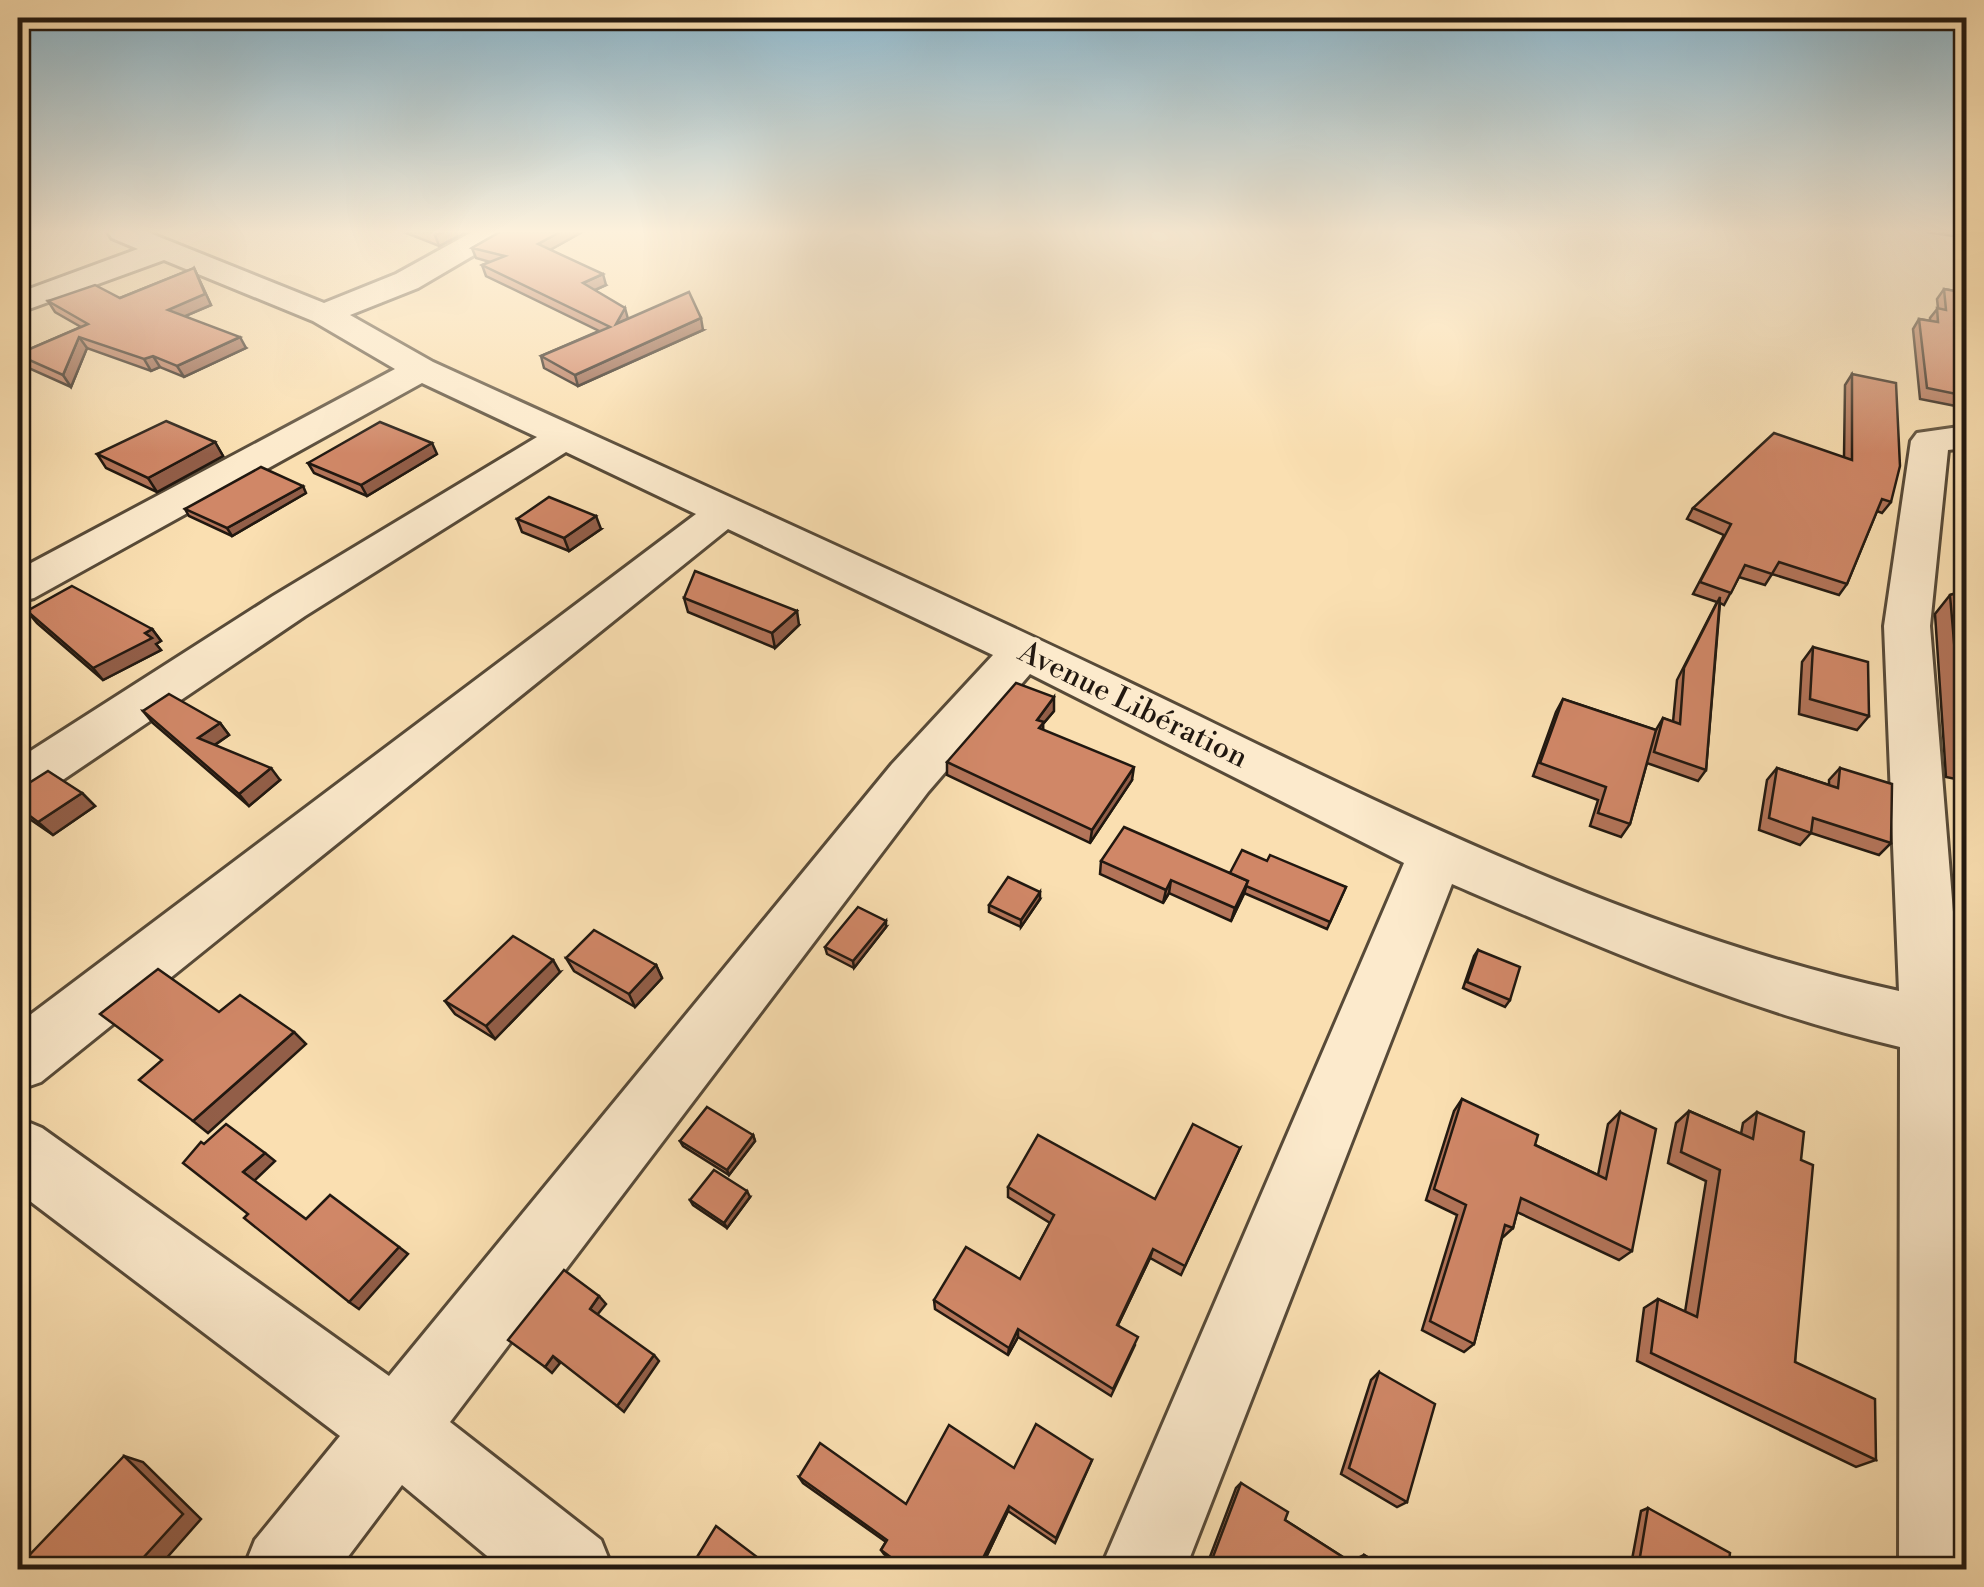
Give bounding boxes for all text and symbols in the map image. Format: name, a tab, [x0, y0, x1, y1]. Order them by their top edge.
street label: Avenue Libération	[1011, 633, 1254, 777]

